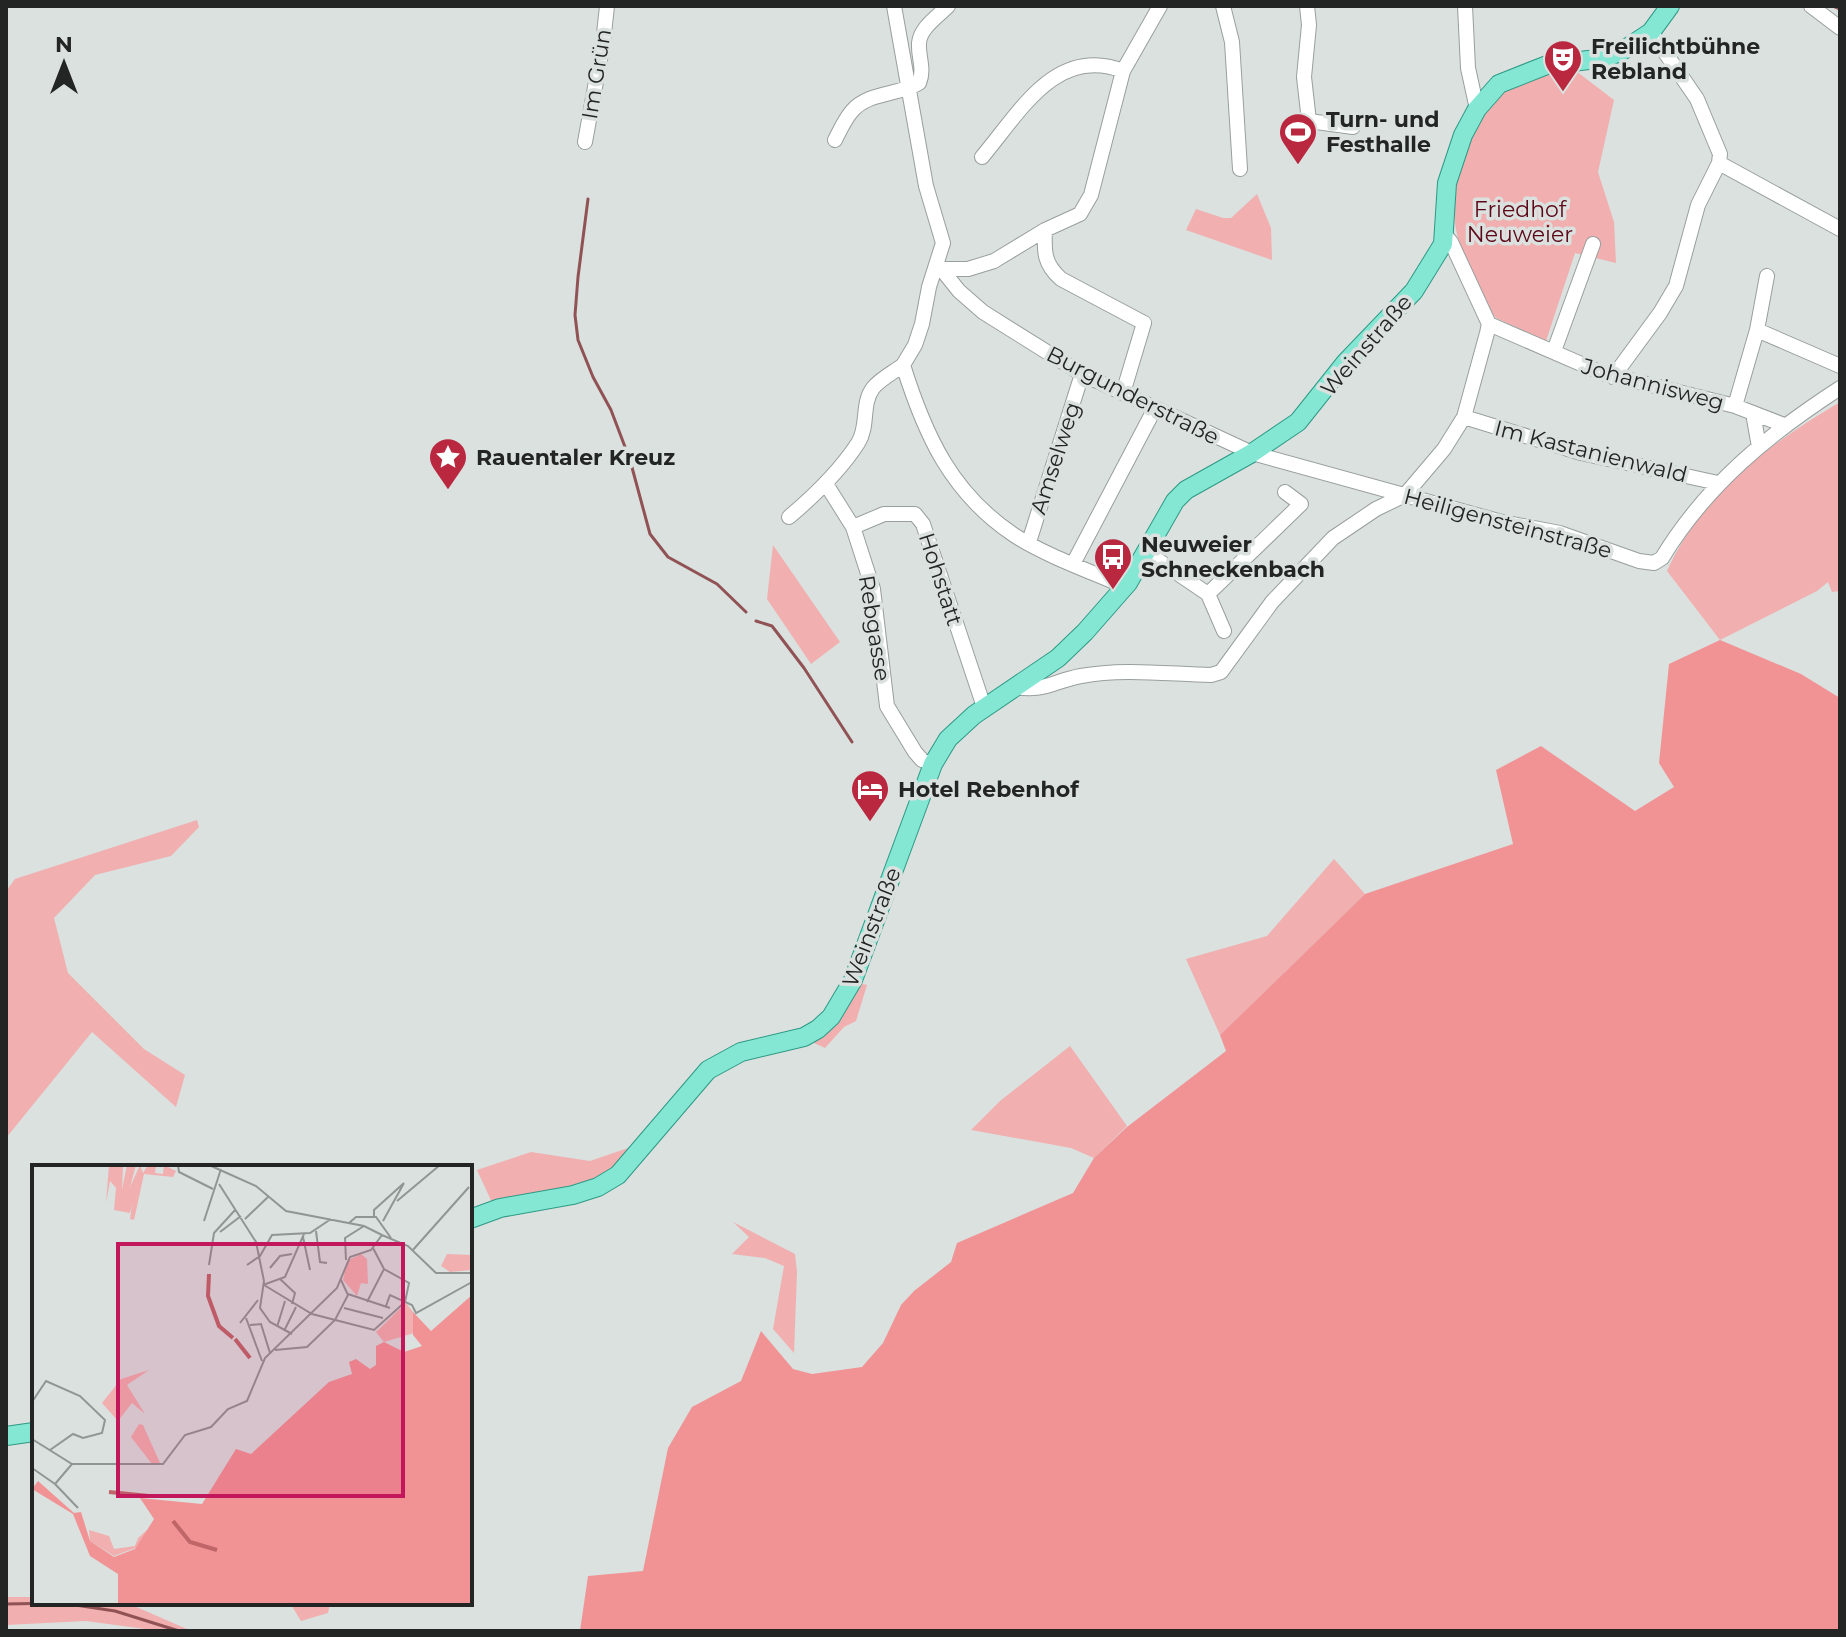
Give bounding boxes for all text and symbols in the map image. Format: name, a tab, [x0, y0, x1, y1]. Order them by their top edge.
north arrow	[24, 24, 104, 104]
street label: Im Grün	[576, 27, 617, 121]
text: N	[55, 31, 73, 58]
place label: Freilichtbühne Rebland	[1591, 33, 1760, 85]
theatre icon: Freilichtbühne Rebland	[1542, 38, 1584, 93]
place label: Turn- und Festhalle	[1326, 106, 1439, 158]
sports icon: Turn- und Festhalle	[1277, 111, 1319, 166]
park label: Friedhof Neuweier	[1467, 196, 1573, 248]
street label: Weinstraße	[1315, 289, 1418, 402]
street label: Burgunderstraße	[1042, 340, 1224, 451]
street label: Johannisweg	[1578, 352, 1727, 416]
street label: Amselweg	[1025, 399, 1086, 518]
street label: Im Kastanienwald	[1492, 414, 1690, 489]
place icon: Rauentaler Kreuz	[427, 436, 469, 491]
place label: Rauentaler Kreuz	[476, 444, 675, 471]
street label: Heiligensteinstraße	[1401, 483, 1615, 564]
street label: Hohstatt	[913, 529, 968, 629]
place label: Neuweier Schneckenbach	[1141, 531, 1325, 583]
bus stop icon: Neuweier Schneckenbach	[1092, 536, 1134, 591]
street label: Rebgasse	[853, 573, 896, 683]
hotel icon: Hotel Rebenhof	[849, 768, 891, 823]
place label: Hotel Rebenhof	[898, 776, 1080, 803]
street label: Weinstraße	[836, 864, 907, 991]
inset map	[32, 1165, 472, 1605]

